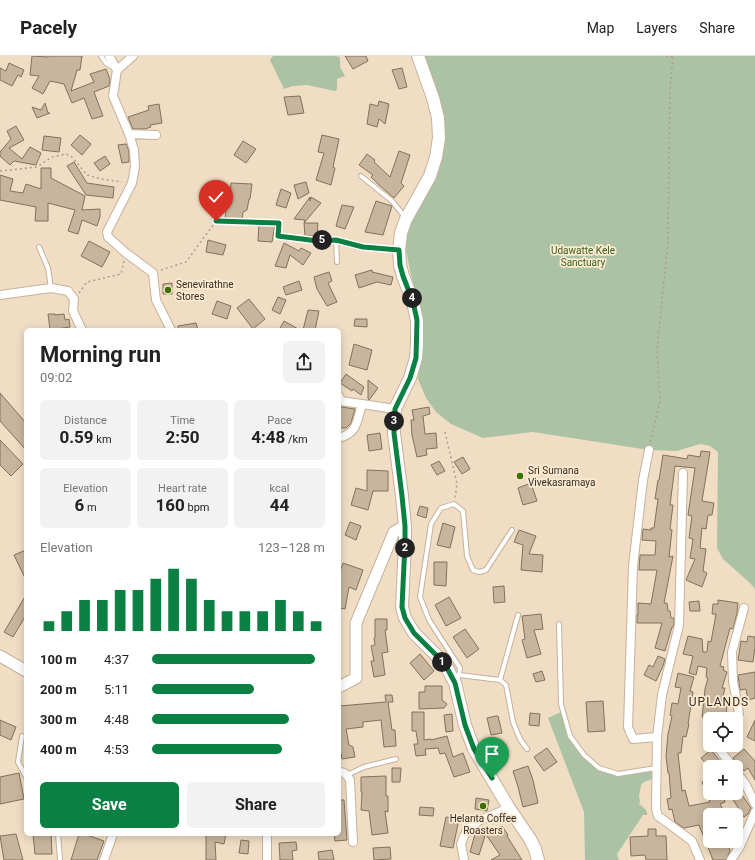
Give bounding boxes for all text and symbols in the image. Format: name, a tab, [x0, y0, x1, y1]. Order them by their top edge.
text: Pacely	[20, 16, 77, 39]
text: Map	[587, 20, 614, 36]
text: Layers	[636, 20, 677, 36]
text: Share	[699, 20, 735, 36]
pin	[199, 180, 233, 221]
icon: check	[205, 186, 227, 208]
pin: 5	[312, 230, 332, 250]
text: 5	[319, 233, 325, 246]
park label: Udawatte Kele Sanctuary	[551, 245, 615, 268]
place label: Senevirathne Stores	[176, 279, 234, 302]
marker: Senevirathne Stores	[163, 285, 173, 295]
pin: 4	[402, 288, 422, 308]
text: 4	[409, 291, 415, 304]
button: share	[283, 341, 325, 383]
text: Morning run	[40, 342, 161, 367]
text: 09:02	[40, 370, 72, 385]
pin: 3	[384, 411, 404, 431]
text: Distance	[64, 414, 107, 427]
text: Time	[170, 414, 195, 427]
text: Pace	[267, 414, 292, 427]
text: 3	[391, 414, 397, 427]
text: 0.59	[59, 427, 94, 447]
text: 2:50	[165, 427, 200, 447]
text: 4:48	[251, 427, 285, 447]
text: km	[94, 433, 112, 446]
text: /km	[285, 433, 308, 446]
place label: Sri Sumana Vivekasramaya	[528, 465, 595, 488]
marker: Sri Sumana Vivekasramaya	[515, 471, 525, 481]
text: Elevation	[63, 482, 108, 495]
text: Heart rate	[158, 482, 207, 495]
text: kcal	[270, 482, 289, 495]
text: 6	[74, 495, 84, 515]
text: 160	[156, 495, 185, 515]
text: 44	[270, 495, 289, 515]
text: m	[84, 501, 97, 514]
text: bpm	[185, 501, 210, 514]
pin: 2	[395, 538, 415, 558]
text: Elevation	[40, 540, 93, 555]
text: 123–128 m	[258, 540, 325, 555]
text: 2	[402, 541, 408, 554]
text: 100 m	[40, 652, 77, 667]
text: 4:37	[104, 652, 129, 667]
pin: 1	[432, 652, 452, 672]
text: 1	[439, 655, 445, 668]
text: 200 m	[40, 682, 77, 697]
text: 5:11	[104, 682, 129, 697]
district label: UPLANDS	[689, 695, 749, 709]
text: 300 m	[40, 712, 77, 727]
text: 4:48	[104, 712, 129, 727]
map controls	[703, 712, 743, 848]
button: locate	[703, 712, 743, 752]
pin	[475, 737, 509, 778]
text: 400 m	[40, 742, 77, 757]
text: 4:53	[104, 742, 129, 757]
icon: arrive	[481, 743, 503, 765]
button: +	[703, 760, 743, 800]
button: Save	[40, 782, 179, 828]
button: Share	[187, 782, 325, 828]
marker: Helanta Coffee Roasters	[478, 801, 488, 811]
button: −	[703, 808, 743, 848]
place label: Helanta Coffee Roasters	[450, 813, 516, 836]

